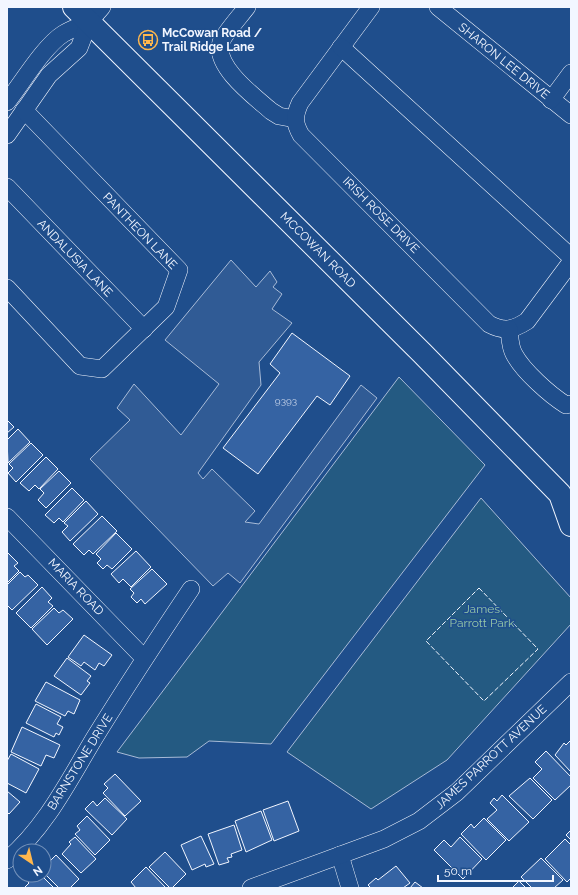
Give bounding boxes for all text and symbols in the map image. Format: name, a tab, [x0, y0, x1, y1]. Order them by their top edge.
street label: SHARON LEE DRIVE	[456, 20, 552, 102]
place label: McCowan Road / Trail Ridge Lane	[162, 26, 263, 54]
bus stop icon: McCowan Road / Trail Ridge Lane	[137, 29, 159, 51]
street label: IRISH ROSE DRIVE	[340, 174, 422, 256]
street label: PANTHEON LANE	[100, 190, 180, 272]
street label: MCCOWAN ROAD	[277, 209, 359, 291]
street label: ANDALUSIA LANE	[34, 216, 116, 300]
house number: 9393	[275, 395, 297, 406]
street label: MARIA ROAD	[45, 556, 107, 619]
park label: James Parrott Park	[450, 602, 515, 630]
street label: JAMES PARROTT AVENUE	[433, 702, 549, 812]
street label: BARNSTONE DRIVE	[45, 711, 115, 813]
north arrow	[12, 843, 52, 883]
scale bar	[438, 857, 553, 883]
text: N	[30, 863, 45, 879]
text: 50 m	[444, 864, 472, 878]

